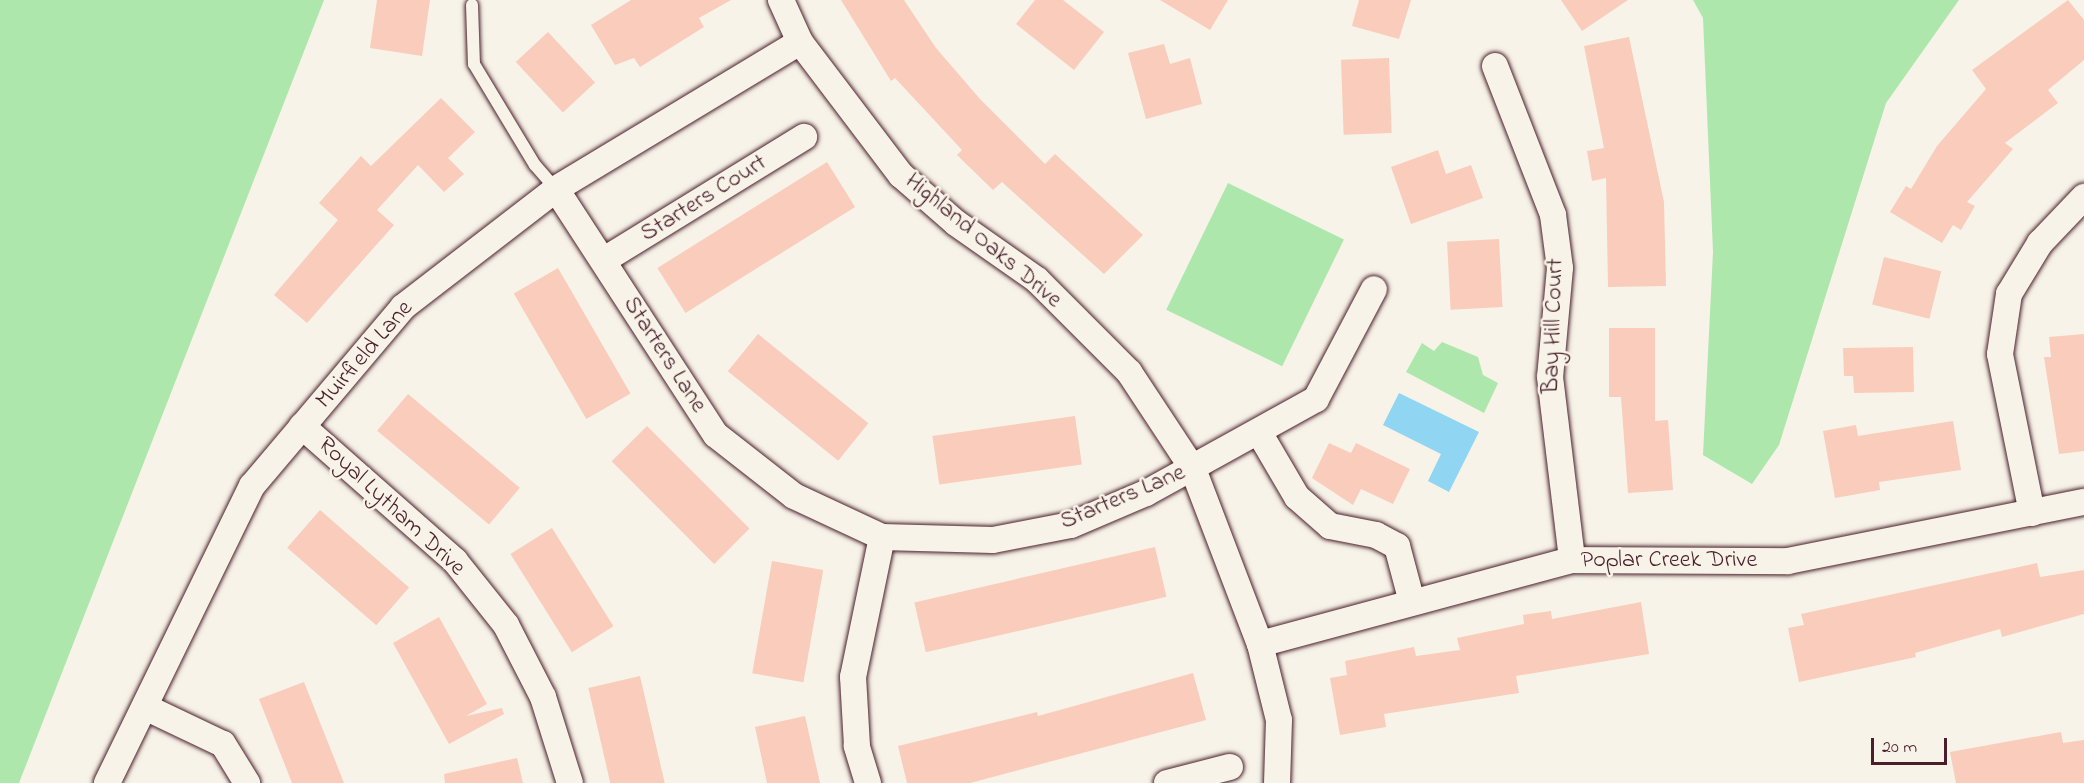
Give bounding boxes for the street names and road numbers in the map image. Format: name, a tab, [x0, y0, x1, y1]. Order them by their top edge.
street label: Starters Court	[636, 149, 772, 249]
street label: Highland Oaks Drive	[899, 167, 1067, 315]
street label: Bay Hill Court	[1537, 258, 1571, 394]
street label: Starters Lane	[616, 291, 712, 419]
street label: Muirfield Lane	[310, 295, 420, 415]
street label: Royal Lytham Drive	[311, 431, 471, 583]
street label: Starters Lane	[1056, 459, 1190, 537]
street label: Poplar Creek Drive	[1581, 547, 1757, 575]

